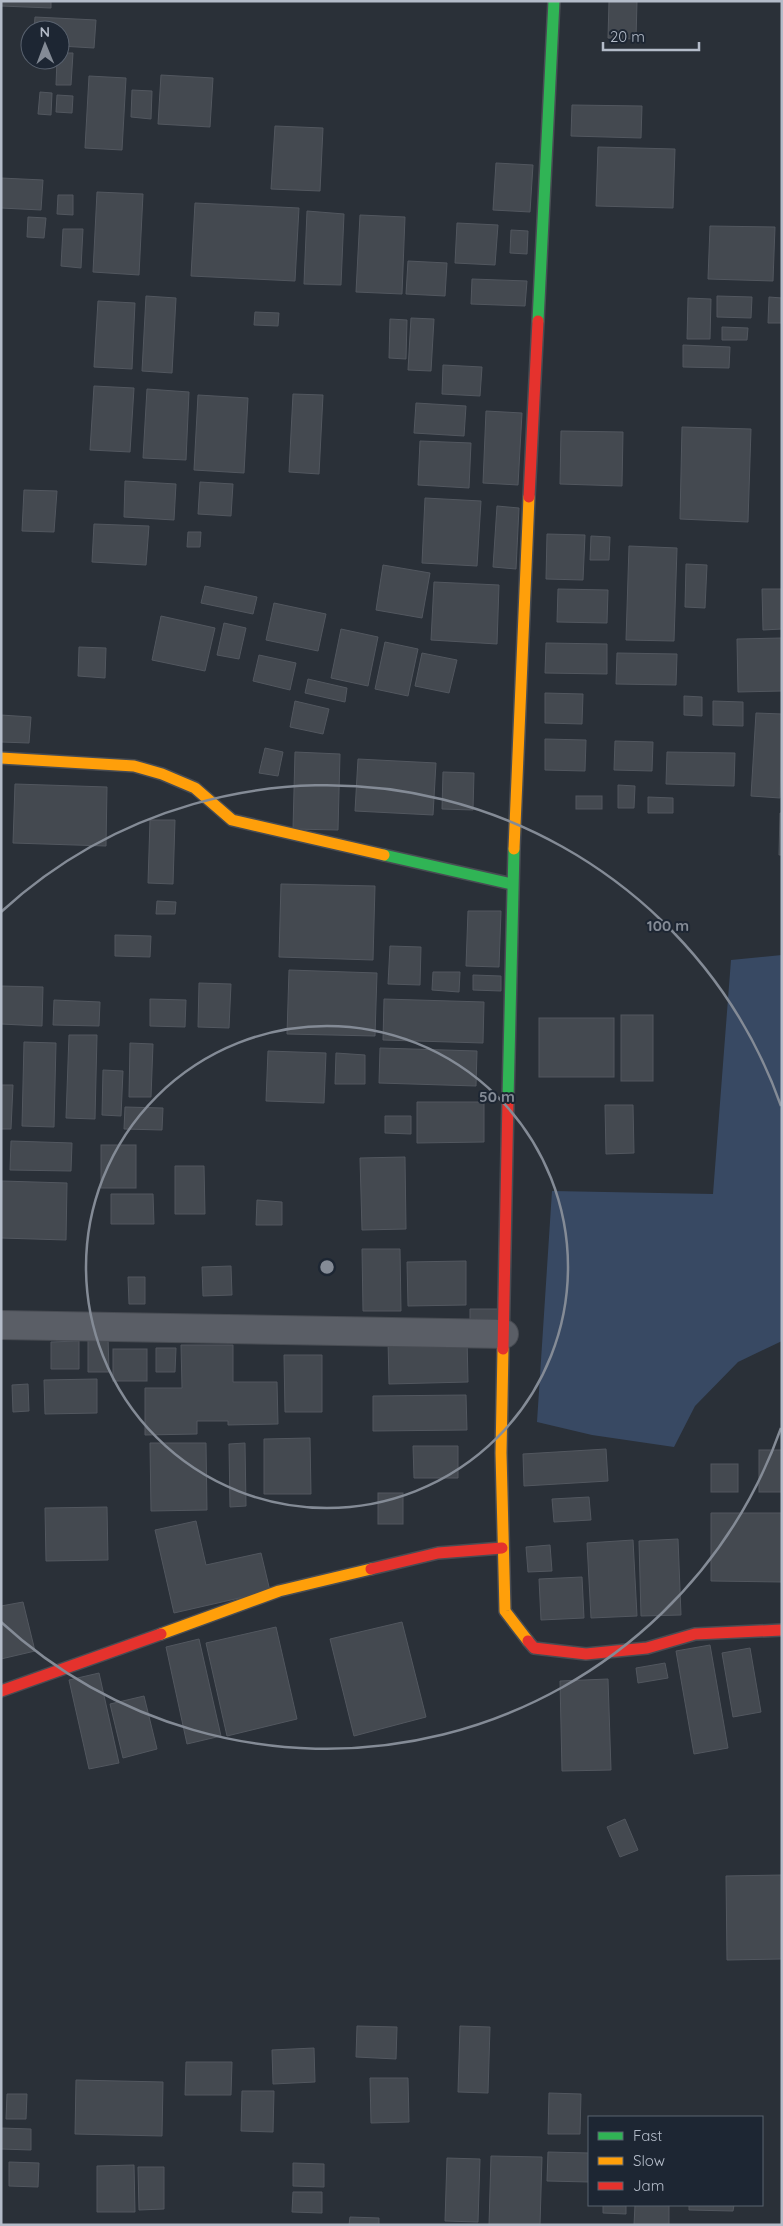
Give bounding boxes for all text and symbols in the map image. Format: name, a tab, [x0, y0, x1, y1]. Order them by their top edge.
north arrow	[20, 20, 70, 70]
scale bar	[603, 20, 699, 52]
text: N	[39, 23, 50, 41]
text: 20 m	[610, 27, 645, 46]
text: 100 m	[647, 916, 689, 935]
text: 50 m	[479, 1087, 515, 1106]
centre of rings	[318, 1258, 336, 1276]
legend	[588, 2116, 763, 2206]
text: Fast	[633, 2126, 662, 2145]
text: Slow	[633, 2151, 665, 2170]
text: Jam	[633, 2176, 664, 2195]

